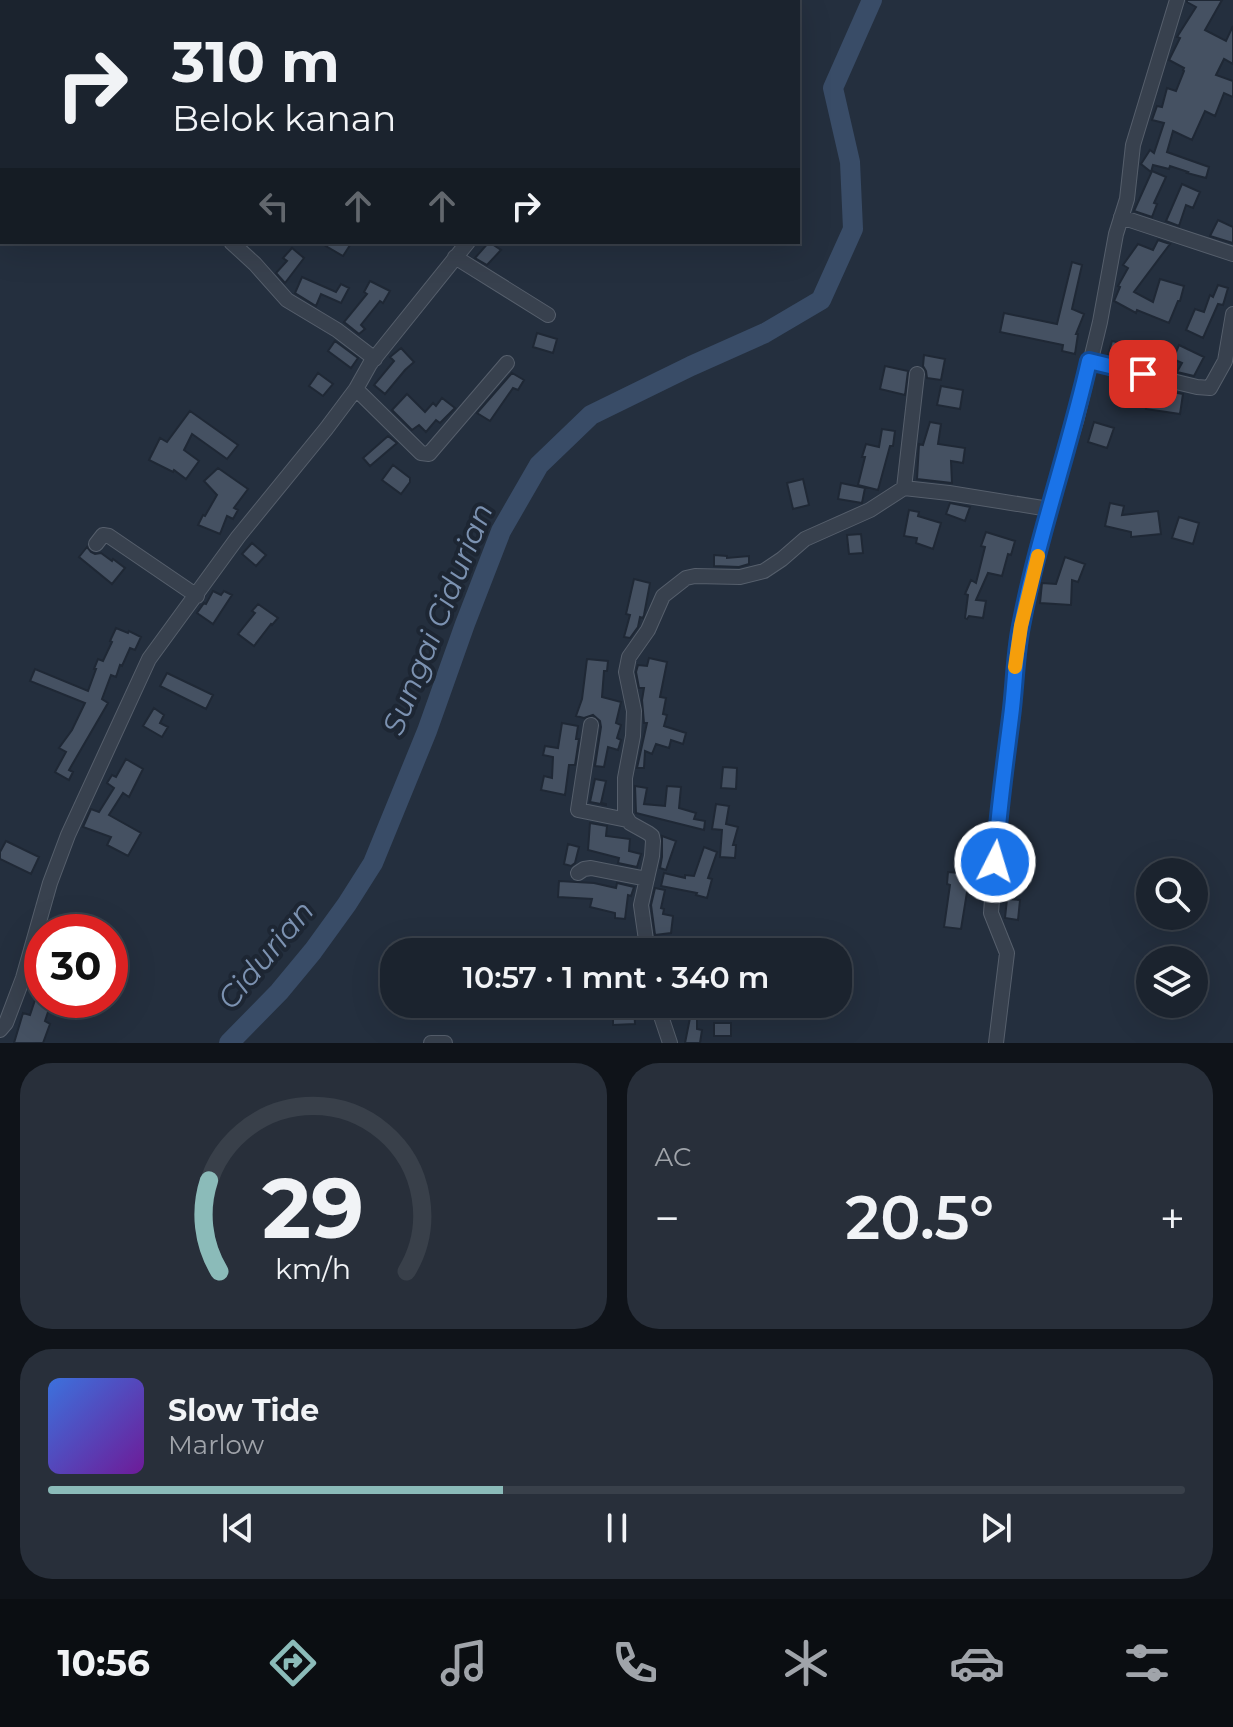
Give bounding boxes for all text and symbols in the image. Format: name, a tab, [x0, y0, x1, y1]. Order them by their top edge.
text: 310 m	[172, 28, 340, 96]
icon: right	[40, 32, 144, 136]
text: Belok kanan	[172, 96, 396, 140]
icon: left	[252, 184, 296, 228]
icon: ahead	[336, 184, 380, 228]
icon: ahead	[420, 184, 464, 228]
icon: right	[504, 184, 548, 228]
pin	[1109, 340, 1177, 408]
icon: arrive	[1121, 352, 1165, 396]
water label: Sungai Cidurian	[374, 498, 501, 740]
position arrow	[953, 820, 1037, 904]
map controls	[1136, 858, 1208, 1018]
button: search	[1136, 858, 1208, 930]
water label: Cidurian	[209, 893, 322, 1017]
speed limit sign: 30	[24, 914, 128, 1018]
button: layers	[1136, 946, 1208, 1018]
text: 10:57 · 1 mnt · 340 m	[463, 959, 769, 996]
text: AC	[655, 1141, 691, 1173]
text: 29	[262, 1157, 364, 1259]
text: 20.5°	[845, 1181, 994, 1254]
text: −	[655, 1191, 680, 1245]
text: +	[1160, 1191, 1185, 1245]
text: km/h	[275, 1251, 351, 1286]
text: Slow Tide	[168, 1392, 319, 1429]
text: Marlow	[168, 1429, 264, 1461]
icon: previous	[216, 1506, 260, 1550]
icon: pause	[595, 1506, 639, 1550]
icon: next	[974, 1506, 1018, 1550]
icon: directions	[265, 1635, 321, 1691]
icon: music	[436, 1635, 492, 1691]
icon: phone	[607, 1635, 663, 1691]
icon: climate	[778, 1635, 834, 1691]
icon: car	[949, 1635, 1005, 1691]
icon: filters	[1119, 1635, 1175, 1691]
text: 10:56	[57, 1641, 150, 1685]

